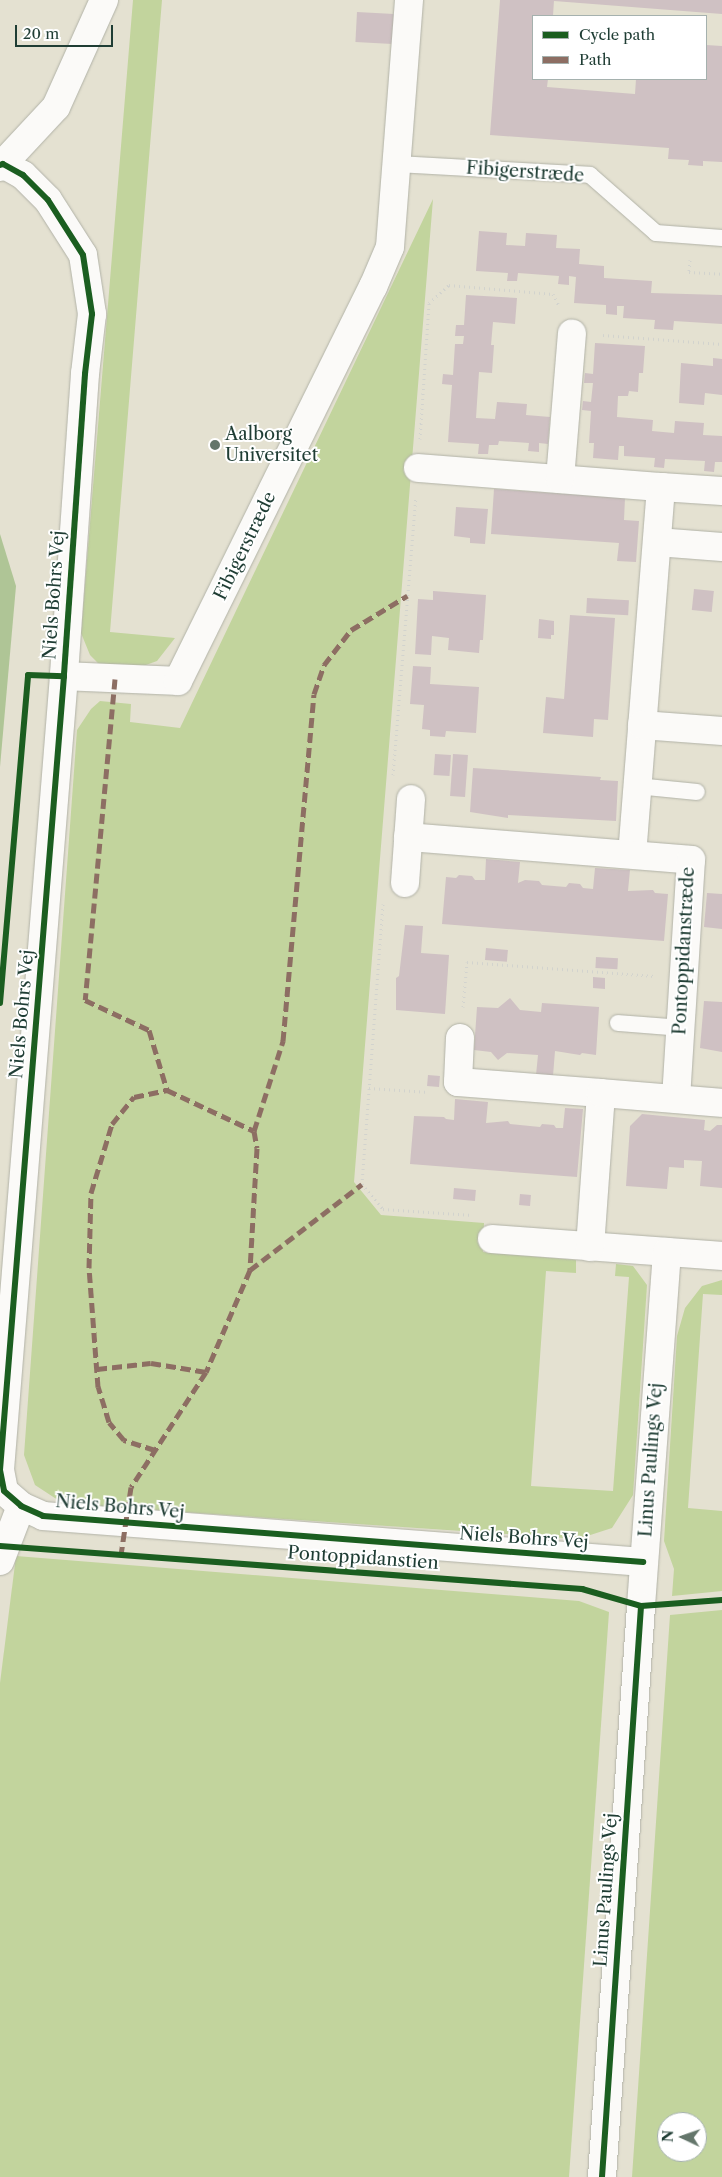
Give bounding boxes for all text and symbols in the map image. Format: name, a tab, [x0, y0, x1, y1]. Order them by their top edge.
scale bar	[18, 15, 115, 47]
legend	[532, 15, 707, 80]
text: 20 m	[23, 24, 59, 43]
text: Cycle path	[579, 25, 655, 44]
text: Path	[579, 50, 611, 69]
street label: Fibigerstræde	[465, 157, 585, 187]
place label: Aalborg Universitet	[225, 424, 318, 466]
marker: Aalborg Universitet	[209, 439, 221, 451]
street label: Fibigerstræde	[209, 488, 281, 604]
street label: Niels Bohrs Vej	[39, 529, 69, 661]
street label: Pontoppidanstræde	[669, 866, 699, 1036]
street label: Niels Bohrs Vej	[6, 948, 38, 1080]
street label: Linus Paulings Vej	[635, 1382, 667, 1538]
street label: Niels Bohrs Vej	[54, 1491, 186, 1523]
street label: Niels Bohrs Vej	[458, 1523, 590, 1553]
street label: Pontoppidanstien	[287, 1542, 439, 1574]
street label: Linus Paulings Vej	[590, 1812, 622, 1968]
north arrow	[657, 2112, 707, 2162]
text: N	[659, 2130, 677, 2143]

